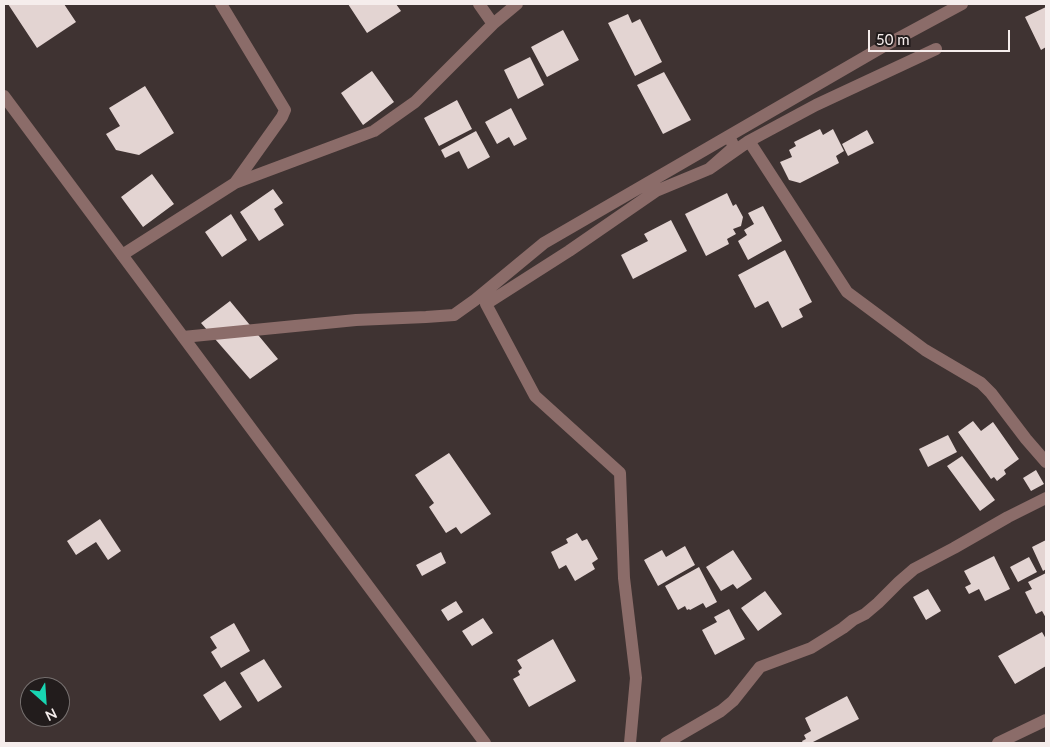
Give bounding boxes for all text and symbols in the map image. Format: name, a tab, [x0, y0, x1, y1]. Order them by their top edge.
scale bar	[870, 20, 1012, 52]
text: 50 m	[876, 30, 910, 48]
north arrow	[20, 677, 70, 727]
text: N	[43, 705, 60, 725]

